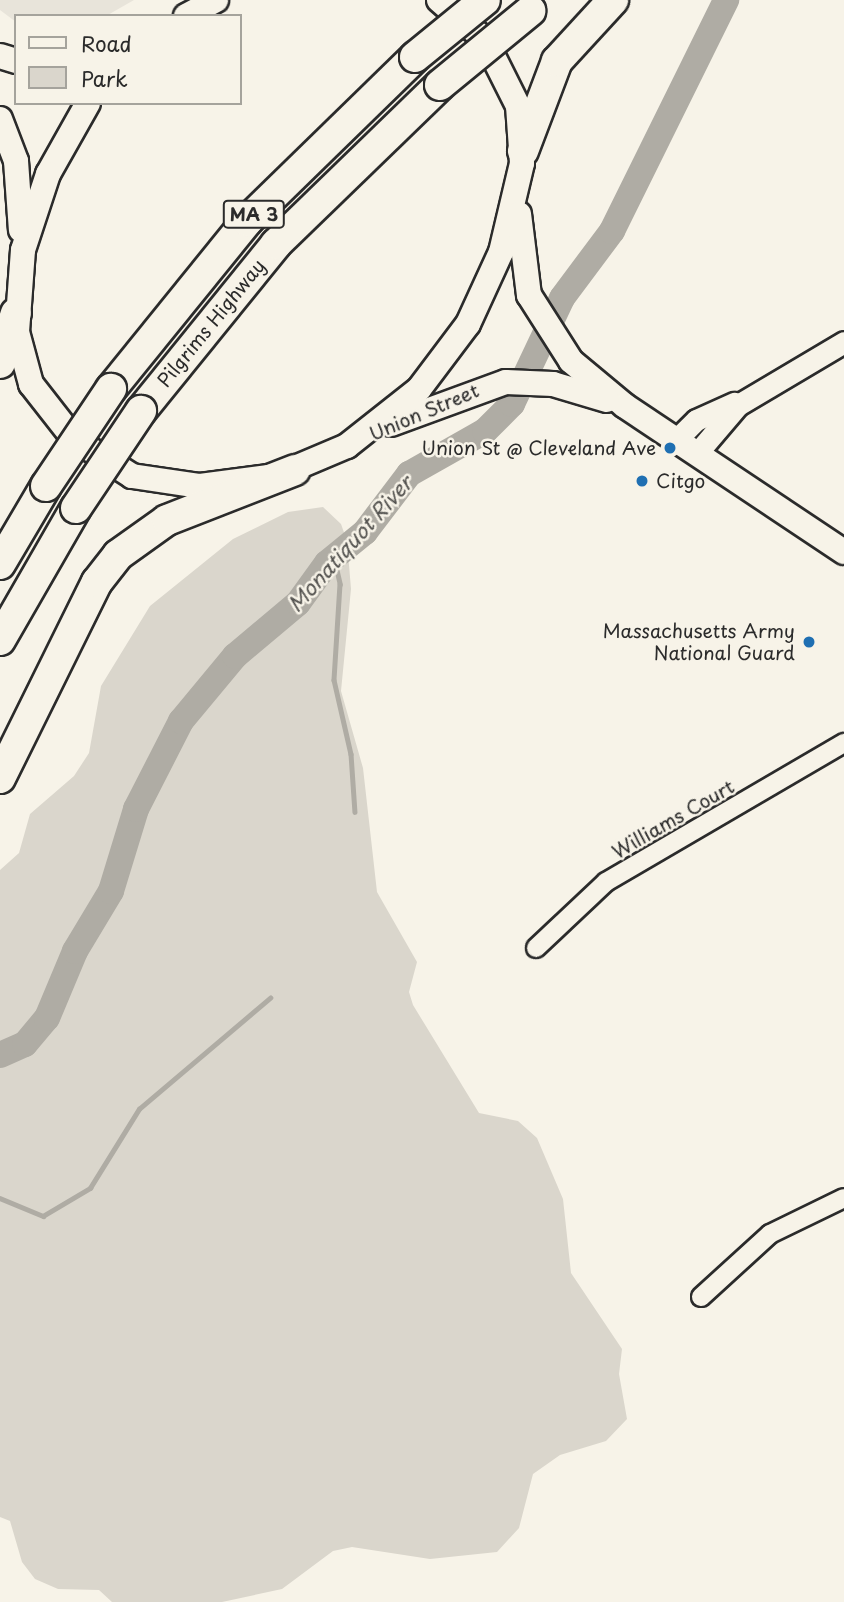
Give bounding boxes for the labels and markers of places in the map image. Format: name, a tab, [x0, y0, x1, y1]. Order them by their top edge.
place label: Union St @ Cleveland Ave	[421, 437, 656, 459]
marker: Union St @ Cleveland Ave	[662, 440, 678, 456]
place label: Citgo	[656, 470, 705, 492]
marker: Citgo	[634, 473, 650, 489]
place label: Massachusetts Army National Guard	[602, 620, 795, 664]
marker: Massachusetts Army National Guard	[801, 634, 817, 650]

